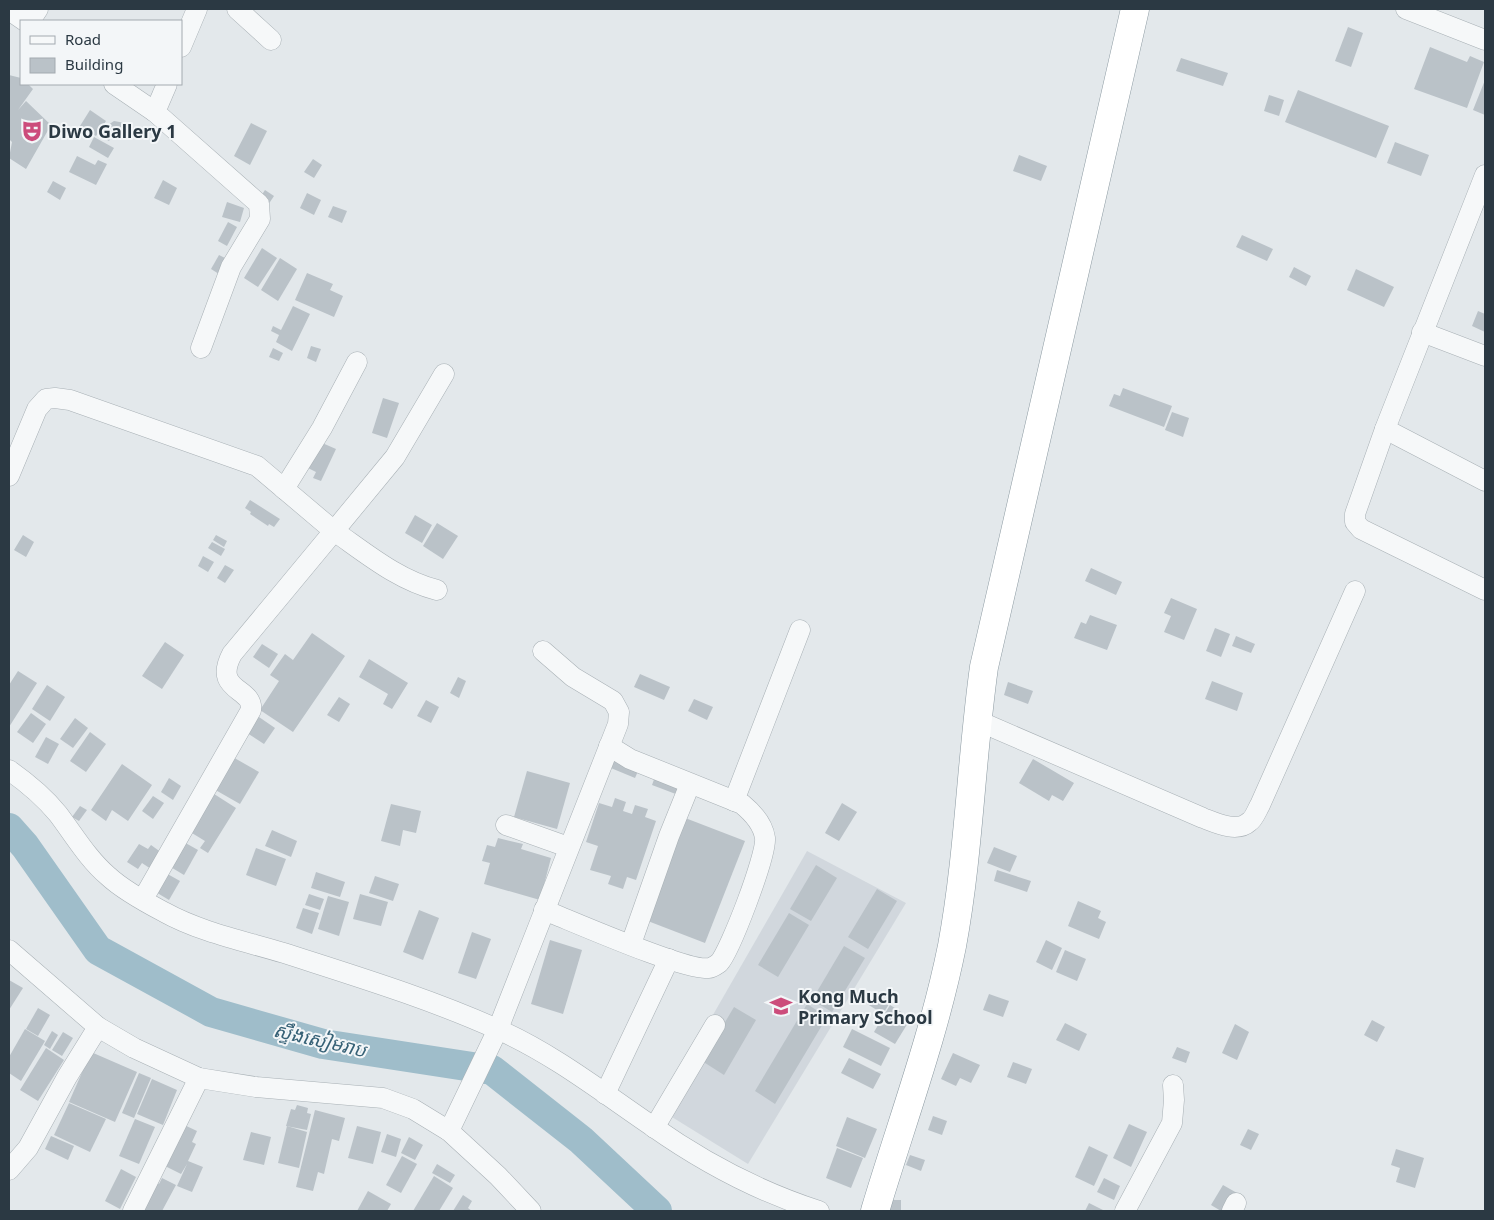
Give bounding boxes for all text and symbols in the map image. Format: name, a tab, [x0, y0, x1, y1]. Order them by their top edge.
legend	[20, 20, 182, 85]
text: Road	[65, 29, 101, 49]
text: Building	[65, 54, 123, 74]
theatre icon: Diwo Gallery 1	[19, 118, 45, 144]
place label: Diwo Gallery 1	[48, 119, 176, 143]
place label: Kong Much Primary School	[798, 984, 933, 1029]
school or university icon: Kong Much Primary School	[768, 993, 794, 1019]
water label: ស្ទឹងសៀមរាប	[271, 1017, 371, 1064]

